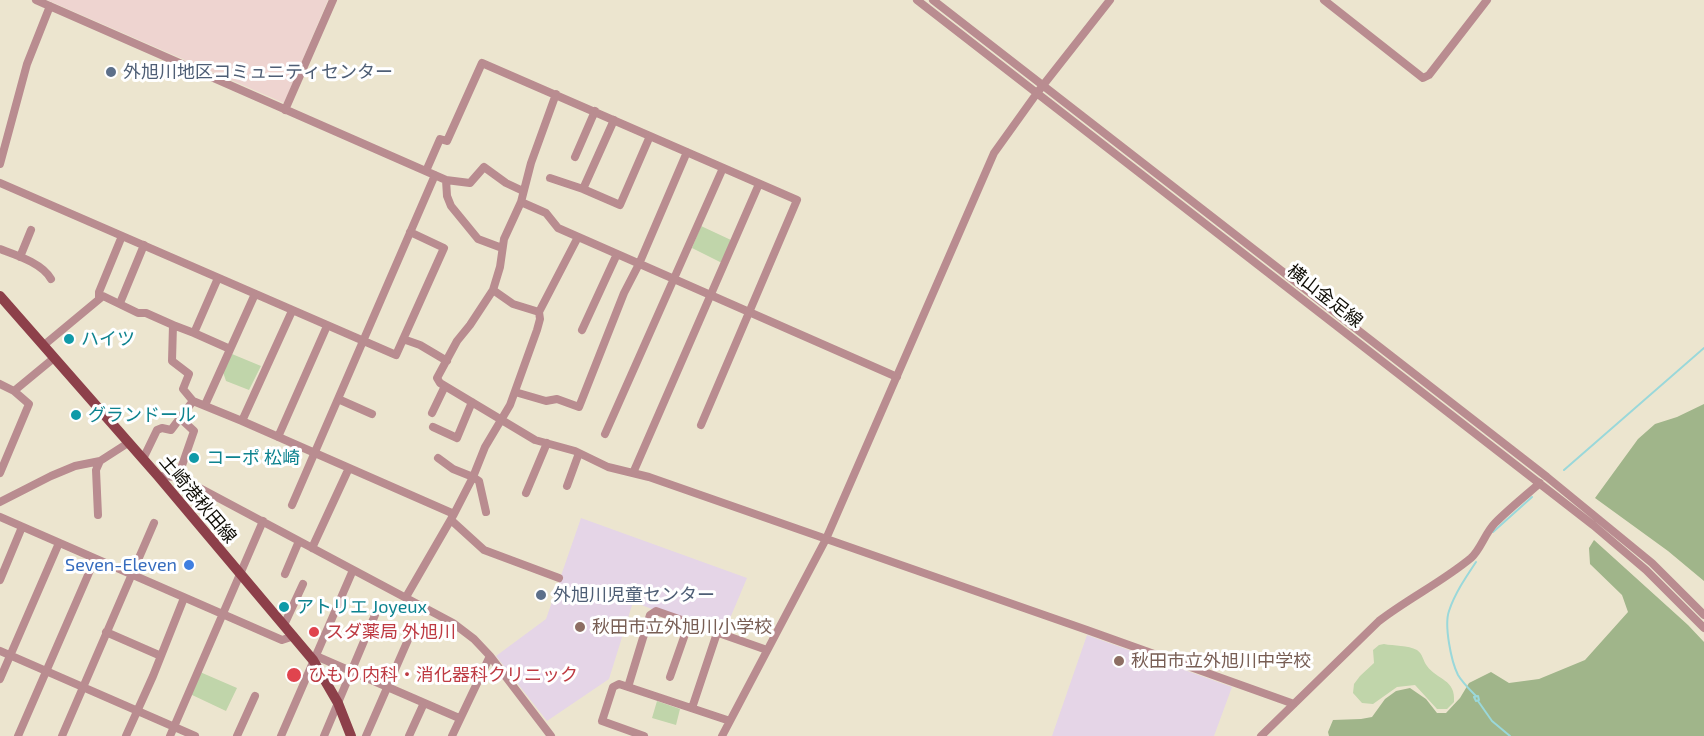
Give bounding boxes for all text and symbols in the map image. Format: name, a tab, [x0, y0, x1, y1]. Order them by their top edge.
place label: 外旭川地区コミュニティセンター	[123, 61, 393, 83]
marker: 外旭川地区コミュニティセンター	[104, 65, 118, 79]
street label: 横山金足線	[1283, 260, 1367, 332]
place label: ハイツ	[81, 328, 135, 350]
marker: ハイツ	[62, 332, 76, 346]
place label: グランドール	[88, 404, 196, 426]
marker: グランドール	[69, 408, 83, 422]
place label: コーポ 松崎	[206, 447, 300, 469]
street label: 土崎港秋田線	[155, 451, 241, 547]
marker: コーポ 松崎	[187, 451, 201, 465]
place label: Seven-Eleven	[65, 554, 177, 576]
marker: Seven-Eleven	[182, 558, 196, 572]
place label: 外旭川児童センター	[553, 584, 715, 606]
marker: 外旭川児童センター	[534, 588, 548, 602]
place label: アトリエ Joyeux	[296, 596, 427, 618]
marker: アトリエ Joyeux	[277, 600, 291, 614]
place label: 秋田市立外旭川小学校	[592, 616, 772, 638]
marker: 秋田市立外旭川小学校	[573, 620, 587, 634]
place label: スダ薬局 外旭川	[326, 621, 456, 643]
marker: スダ薬局 外旭川	[307, 625, 321, 639]
place label: 秋田市立外旭川中学校	[1131, 650, 1311, 672]
marker: 秋田市立外旭川中学校	[1112, 654, 1126, 668]
place label: ひもり内科・消化器科クリニック	[308, 664, 578, 686]
marker: ひもり内科・消化器科クリニック	[285, 666, 303, 684]

